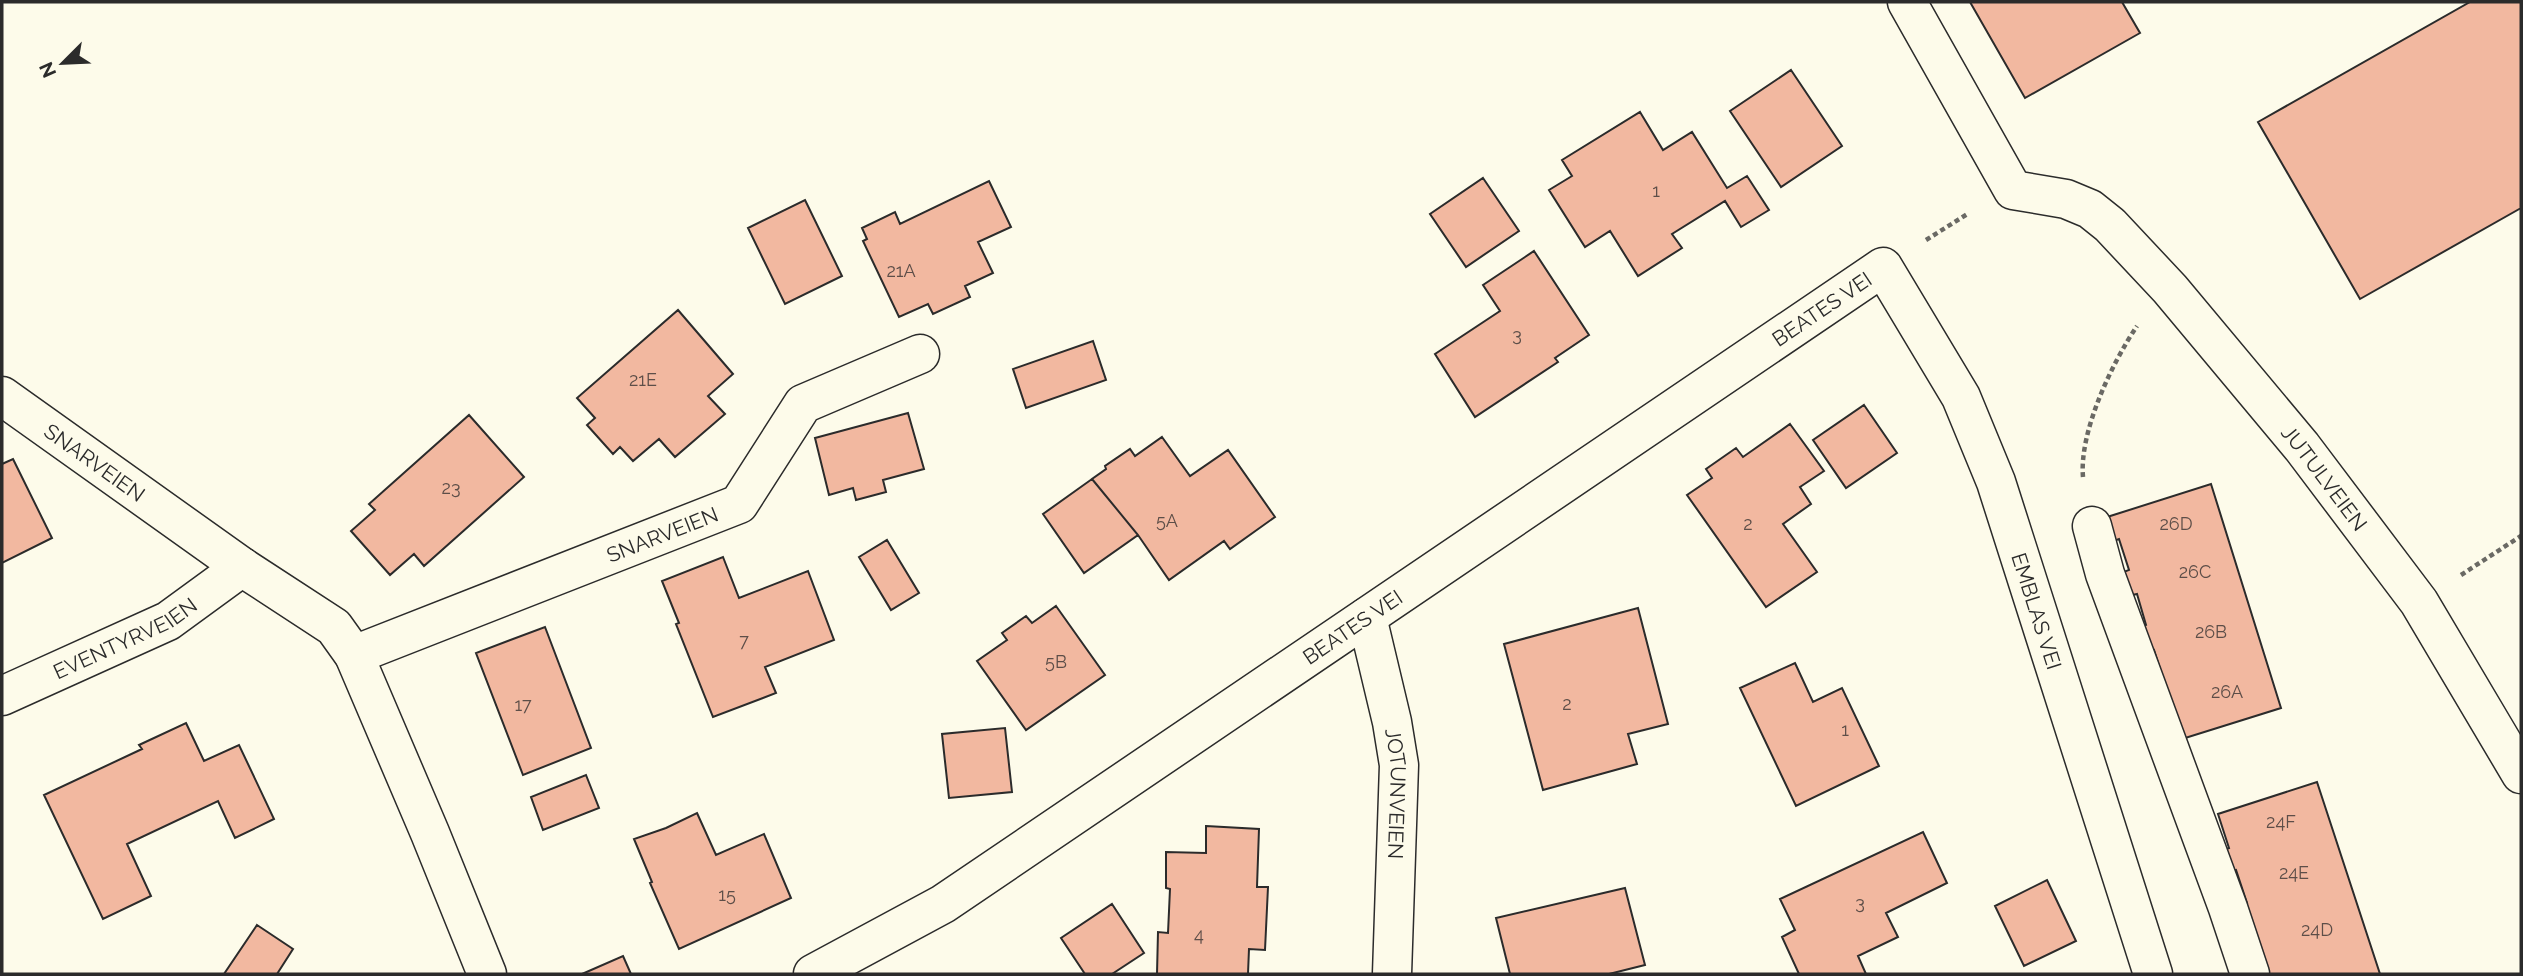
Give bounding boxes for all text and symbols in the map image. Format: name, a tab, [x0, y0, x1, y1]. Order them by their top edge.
north arrow	[28, 28, 98, 98]
text: N	[34, 59, 60, 81]
house number: 1	[1652, 180, 1660, 201]
house number: 21A	[886, 260, 916, 281]
street label: BEATES VEI	[1767, 266, 1876, 351]
house number: 3	[1512, 324, 1522, 345]
house number: 21E	[629, 369, 657, 390]
street label: SNARVEIEN	[40, 418, 150, 507]
street label: JUTULVEIEN	[2276, 420, 2373, 535]
house number: 23	[442, 477, 461, 498]
street label: SNARVEIEN	[603, 501, 722, 567]
house number: 5A	[1156, 510, 1178, 531]
house number: 2	[1743, 513, 1753, 534]
house number: 26D	[2159, 513, 2193, 534]
street label: EMBLAS VEI	[2007, 549, 2067, 672]
house number: 26C	[2179, 561, 2211, 582]
street label: BEATES VEI	[1298, 584, 1407, 669]
street label: EVENTYRVEIEN	[49, 592, 202, 684]
house number: 26B	[2195, 621, 2227, 642]
house number: 7	[739, 630, 749, 651]
house number: 5B	[1045, 651, 1067, 672]
house number: 26A	[2211, 681, 2243, 702]
house number: 2	[1562, 693, 1572, 714]
house number: 17	[514, 694, 532, 715]
house number: 1	[1841, 719, 1849, 740]
street label: JOTUNVEIEN	[1381, 726, 1412, 860]
house number: 24F	[2266, 811, 2296, 832]
house number: 24E	[2279, 862, 2309, 883]
house number: 15	[718, 884, 736, 905]
house number: 3	[1855, 892, 1865, 913]
house number: 24D	[2301, 919, 2333, 940]
house number: 4	[1194, 924, 1204, 945]

